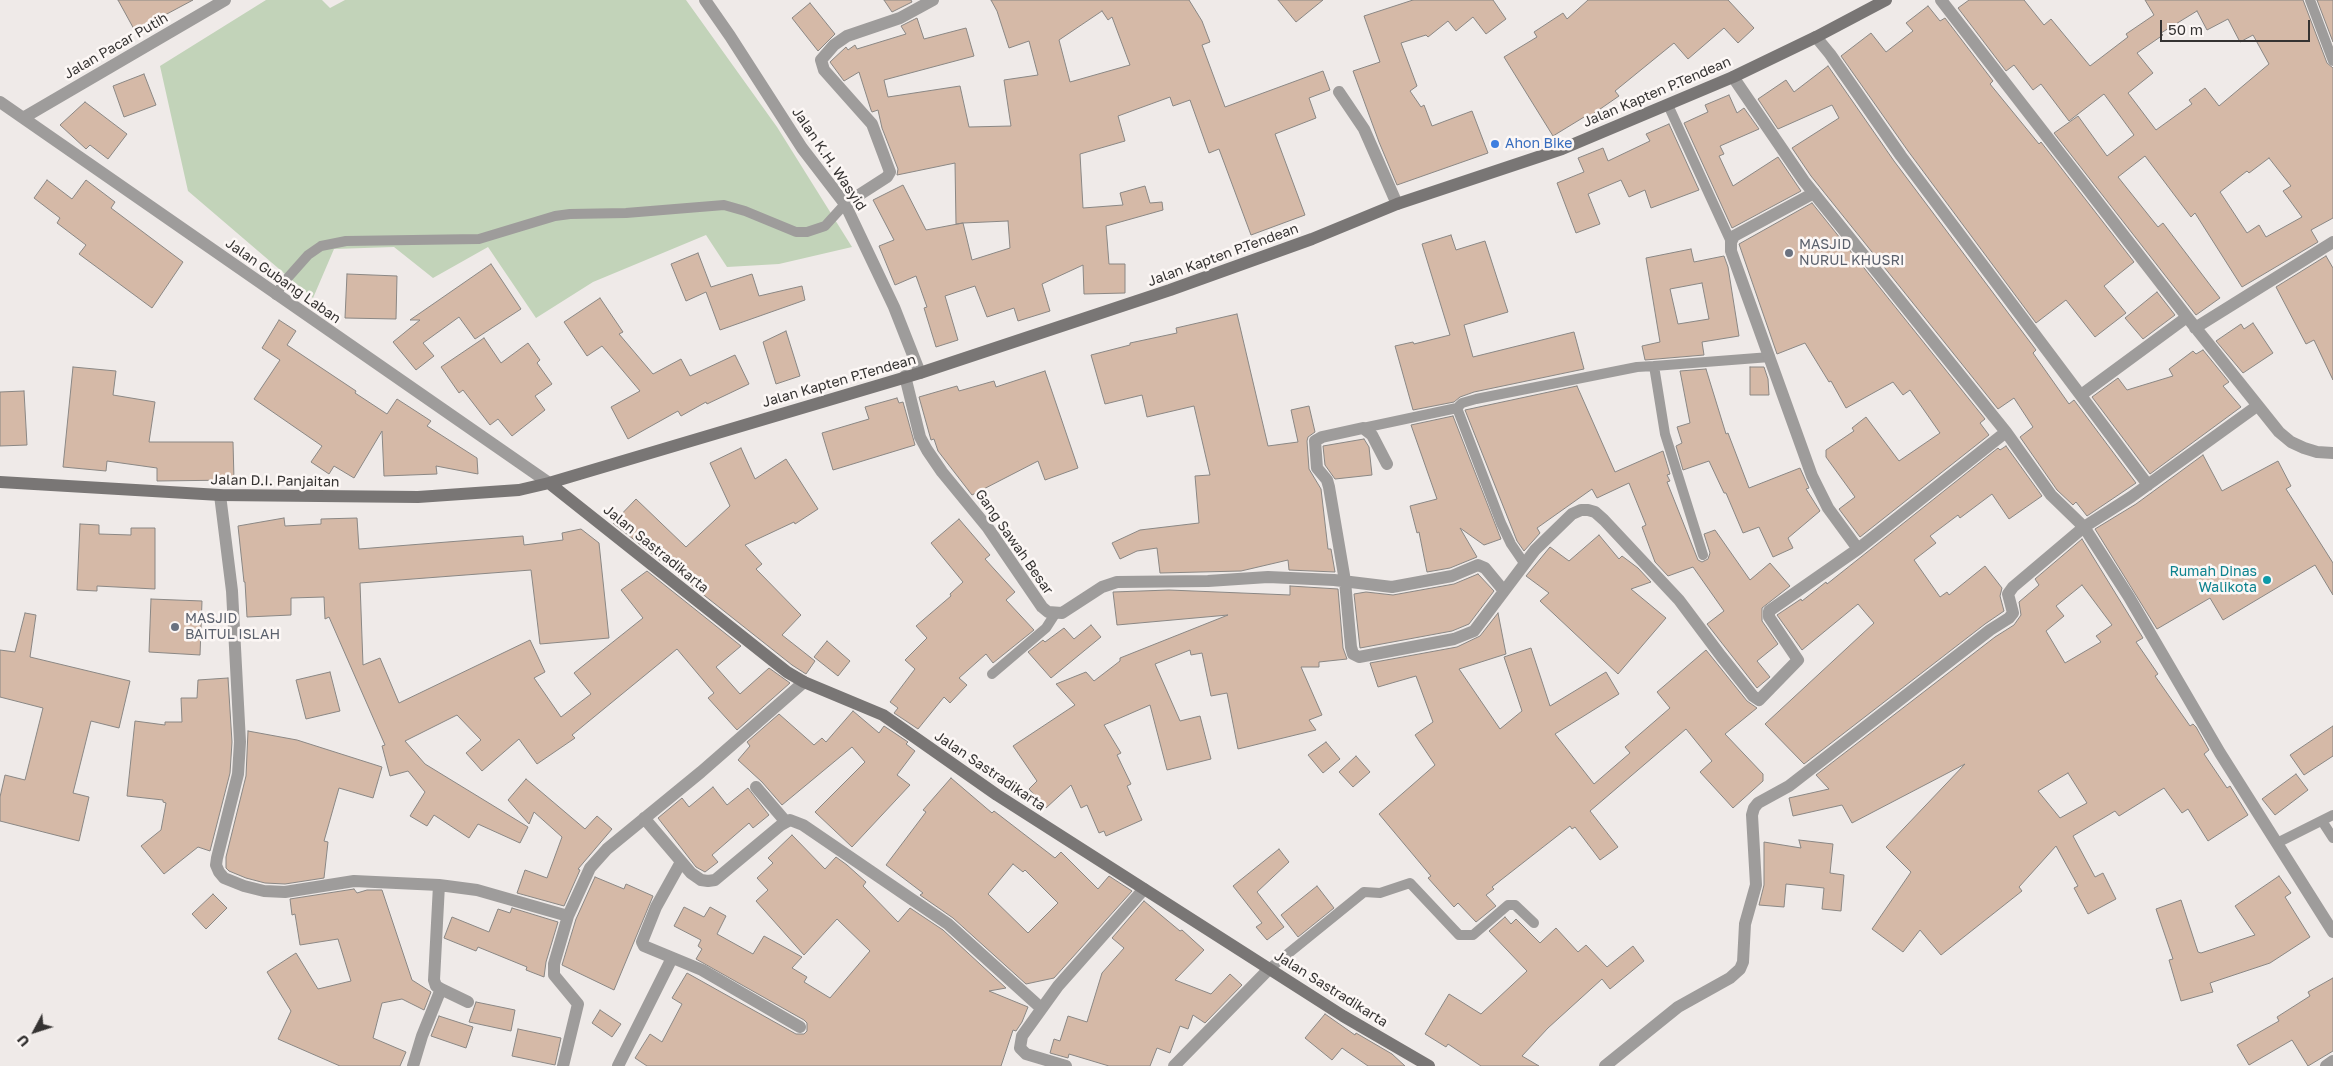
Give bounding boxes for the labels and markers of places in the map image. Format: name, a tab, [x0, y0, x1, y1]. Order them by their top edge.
place label: Ahon Bike	[1505, 136, 1572, 152]
marker: Ahon Bike	[1489, 138, 1501, 150]
place label: MASJID NURUL KHUSRI	[1799, 237, 1904, 270]
marker: MASJID NURUL KHUSRI	[1783, 247, 1795, 259]
place label: Rumah Dinas Walikota	[2169, 564, 2257, 596]
marker: Rumah Dinas Walikota	[2261, 574, 2273, 586]
place label: MASJID BAITUL ISLAH	[185, 611, 280, 644]
marker: MASJID BAITUL ISLAH	[169, 621, 181, 633]

